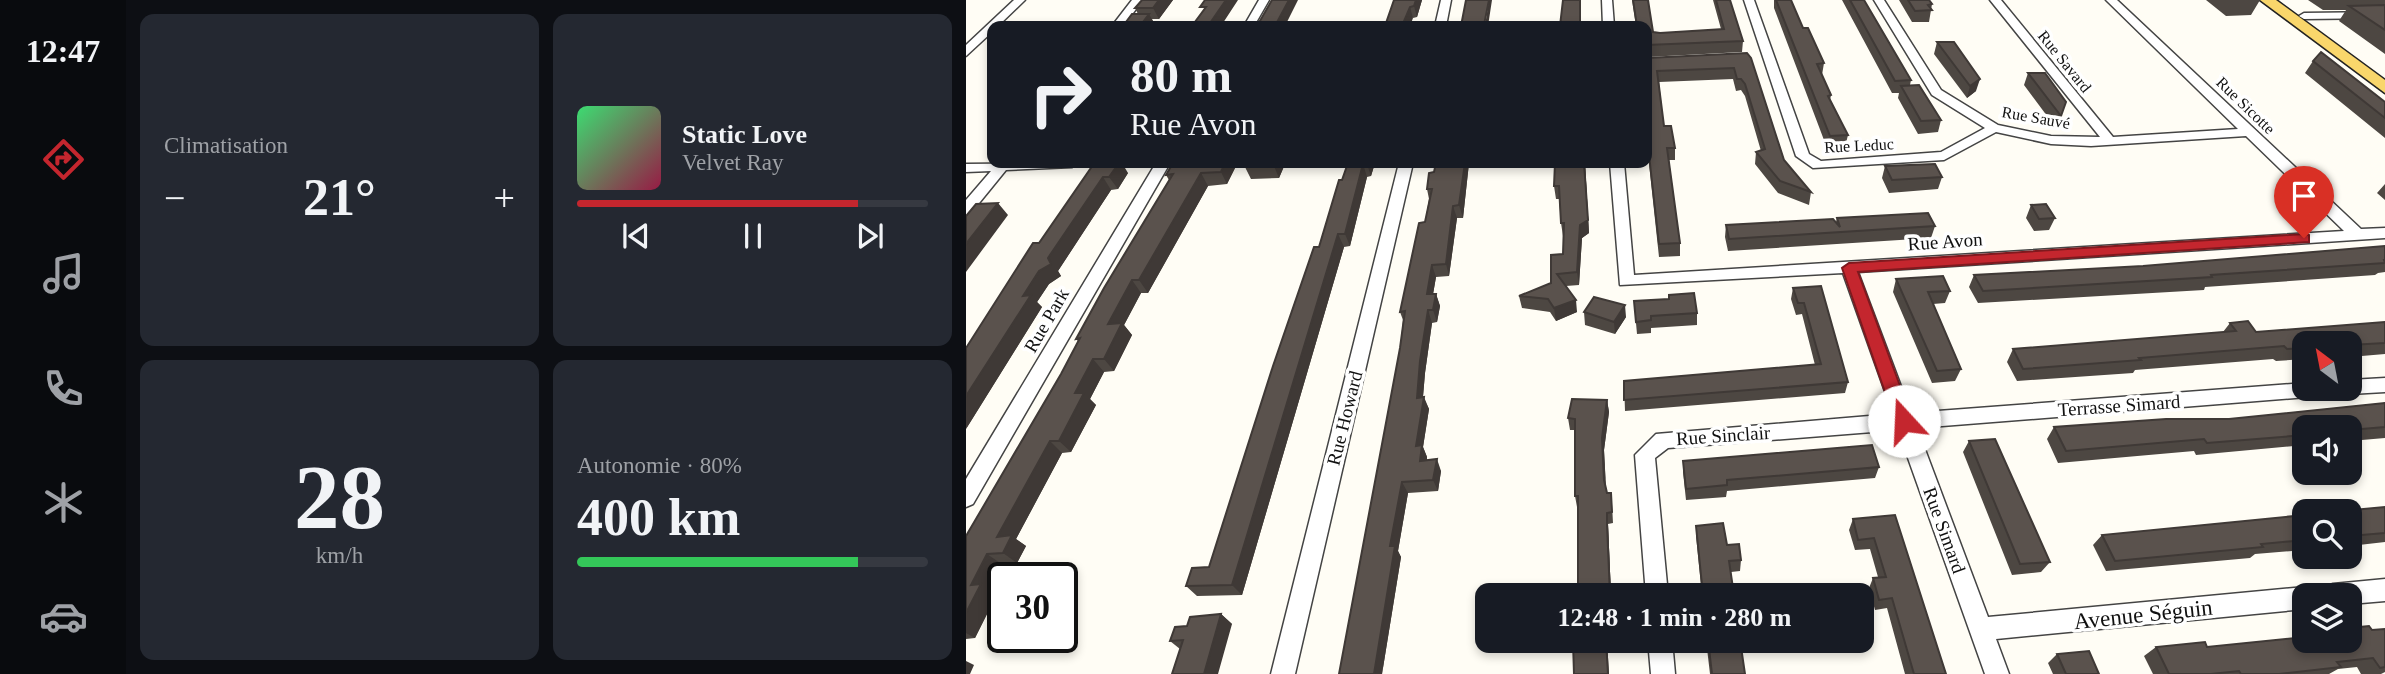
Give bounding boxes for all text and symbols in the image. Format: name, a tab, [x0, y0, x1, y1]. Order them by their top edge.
street label: Rue Savard	[2035, 27, 2095, 95]
text: 12:47	[26, 33, 100, 69]
text: 80 m	[1130, 48, 1232, 103]
icon: right	[1015, 49, 1106, 140]
street label: Rue Sicotte	[2213, 73, 2278, 137]
street label: Rue Sauvé	[2001, 103, 2071, 132]
text: Rue Avon	[1130, 106, 1257, 142]
text: Static Love	[682, 120, 807, 149]
text: Climatisation	[164, 133, 288, 158]
icon: directions	[39, 135, 88, 184]
street label: Rue Leduc	[1824, 135, 1894, 156]
text: Velvet Ray	[682, 150, 784, 175]
pin	[2274, 166, 2334, 238]
text: 21°	[303, 169, 376, 226]
text: −	[164, 177, 185, 219]
text: +	[494, 177, 515, 219]
icon: arrive	[2285, 177, 2323, 215]
icon: previous	[617, 217, 655, 255]
icon: pause	[734, 217, 772, 255]
icon: next	[851, 217, 889, 255]
street label: Rue Avon	[1907, 228, 1984, 255]
icon: music	[39, 249, 88, 298]
street label: Rue Park	[1020, 284, 1073, 356]
north arrow	[2292, 331, 2362, 401]
map controls	[2292, 331, 2362, 653]
icon: phone	[39, 364, 88, 413]
street label: Rue Howard	[1323, 368, 1366, 468]
position arrow	[1867, 384, 1941, 458]
street label: Terrasse Simard	[2057, 391, 2181, 420]
button: sound	[2292, 415, 2362, 485]
street label: Rue Sinclair	[1675, 422, 1772, 449]
text: 28	[294, 447, 385, 548]
text: Autonomie · 80%	[577, 453, 742, 478]
icon: climate	[39, 478, 88, 527]
street label: Rue Simard	[1919, 484, 1970, 577]
text: 400 km	[577, 489, 740, 546]
button: search	[2292, 499, 2362, 569]
text: km/h	[316, 543, 363, 568]
speed limit sign: 30	[987, 562, 1078, 653]
button: layers	[2292, 583, 2362, 653]
icon: car	[39, 592, 88, 641]
street label: Avenue Séguin	[2072, 595, 2214, 634]
text: 12:48 · 1 min · 280 m	[1558, 603, 1792, 632]

